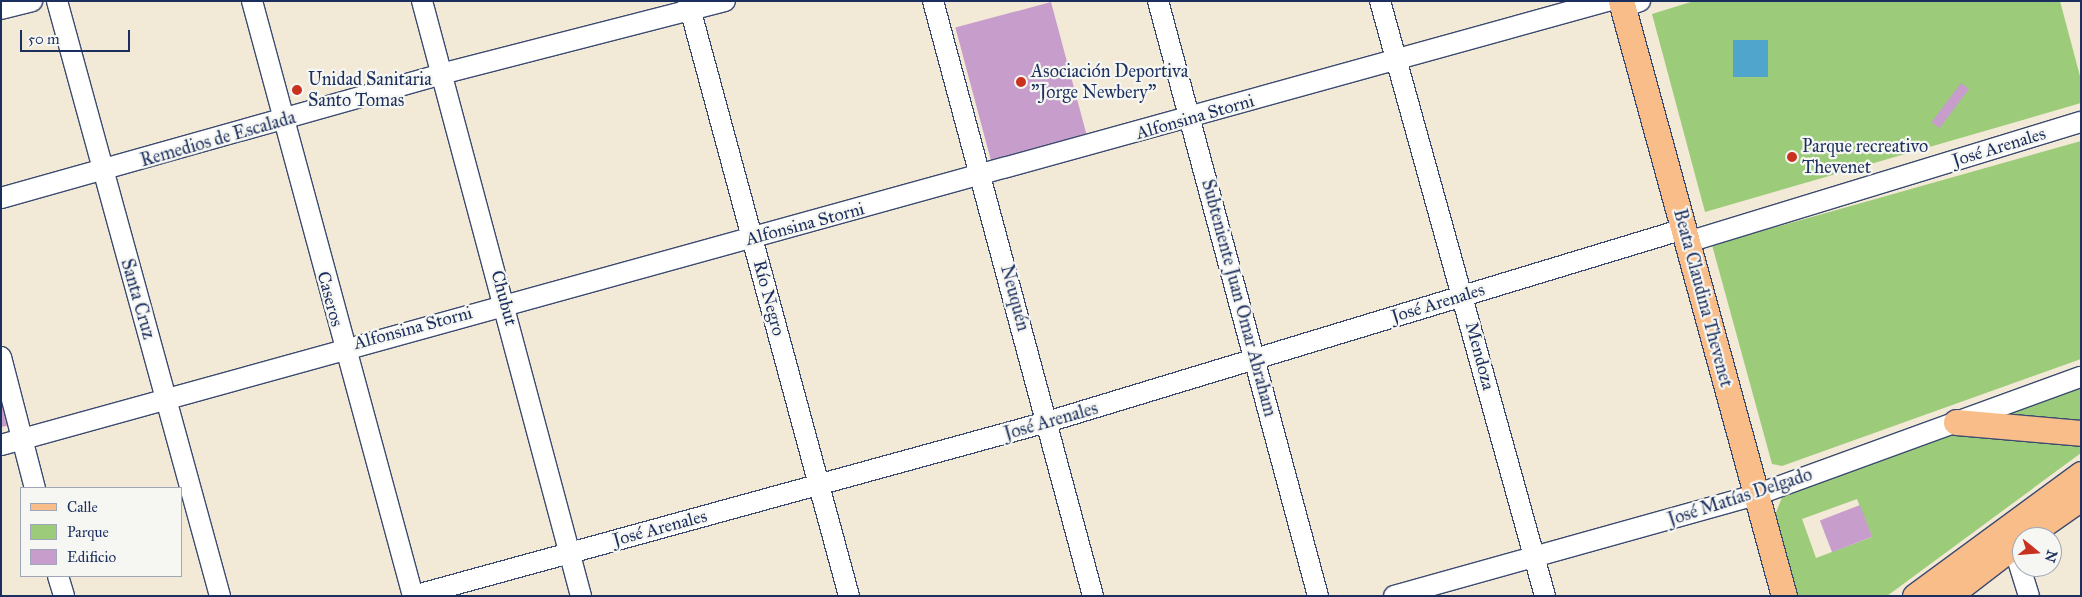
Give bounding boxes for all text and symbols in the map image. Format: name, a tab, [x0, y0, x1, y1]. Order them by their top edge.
scale bar	[22, 20, 132, 52]
text: 50 m	[28, 30, 60, 48]
place label: Asociación Deportiva "Jorge Newbery"	[1031, 61, 1188, 104]
place label: Unidad Sanitaria Santo Tomas	[308, 69, 432, 112]
marker: Asociación Deportiva "Jorge Newbery"	[1015, 76, 1027, 88]
marker: Unidad Sanitaria Santo Tomas	[290, 83, 304, 97]
street label: Alfonsina Storni	[1133, 90, 1257, 144]
street label: Remedios de Escalada	[138, 107, 298, 171]
street label: José Arenales	[1950, 123, 2048, 171]
place label: Parque recreativo Thevenet	[1802, 136, 1928, 178]
marker: Parque recreativo Thevenet	[1786, 151, 1798, 163]
street label: Subteniente Juan Omar Abraham	[1197, 177, 1281, 419]
street label: Alfonsina Storni	[743, 198, 867, 250]
street label: Beata Claudina Thevenet	[1669, 207, 1737, 389]
street label: Santa Cruz	[116, 256, 160, 342]
street label: Río Negro	[749, 258, 789, 338]
street label: Neuquén	[996, 263, 1034, 333]
street label: Chubut	[486, 268, 522, 328]
street label: Caseros	[312, 269, 348, 329]
street label: José Arenales	[1389, 279, 1487, 327]
street label: Alfonsina Storni	[351, 302, 475, 354]
street label: Mendoza	[1461, 320, 1499, 392]
street label: José Arenales	[1002, 397, 1100, 445]
street label: José Matías Delgado	[1665, 463, 1815, 531]
legend	[20, 487, 182, 577]
text: Calle	[67, 498, 98, 516]
street label: José Arenales	[611, 505, 709, 551]
text: Parque	[67, 523, 109, 541]
north arrow	[2012, 527, 2062, 577]
text: Edificio	[67, 548, 116, 566]
text: N	[2041, 548, 2061, 564]

